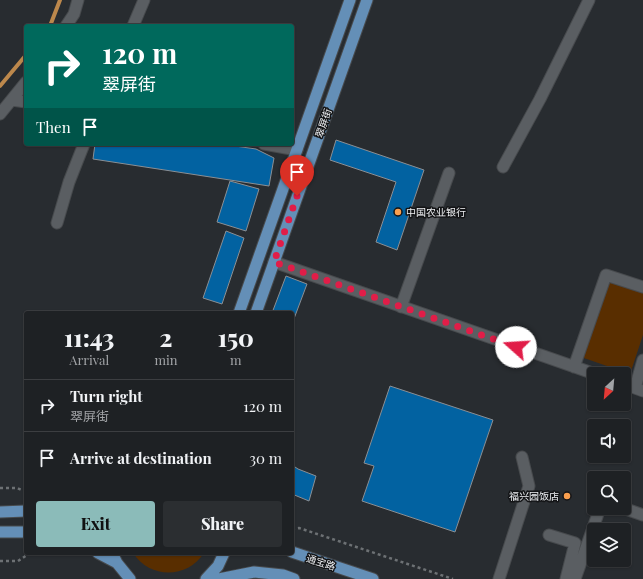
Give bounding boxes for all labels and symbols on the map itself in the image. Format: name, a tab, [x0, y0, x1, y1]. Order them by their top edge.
street label: 翠屏街	[311, 107, 335, 139]
pin	[280, 155, 314, 196]
place label: 中国农业银行	[406, 205, 466, 219]
marker: 中国农业银行	[393, 207, 403, 217]
position arrow	[495, 326, 537, 368]
north arrow	[587, 367, 631, 411]
place label: 福兴园饭店	[509, 489, 559, 503]
marker: 福兴园饭店	[562, 491, 572, 501]
street label: 通宝路	[305, 551, 337, 573]

